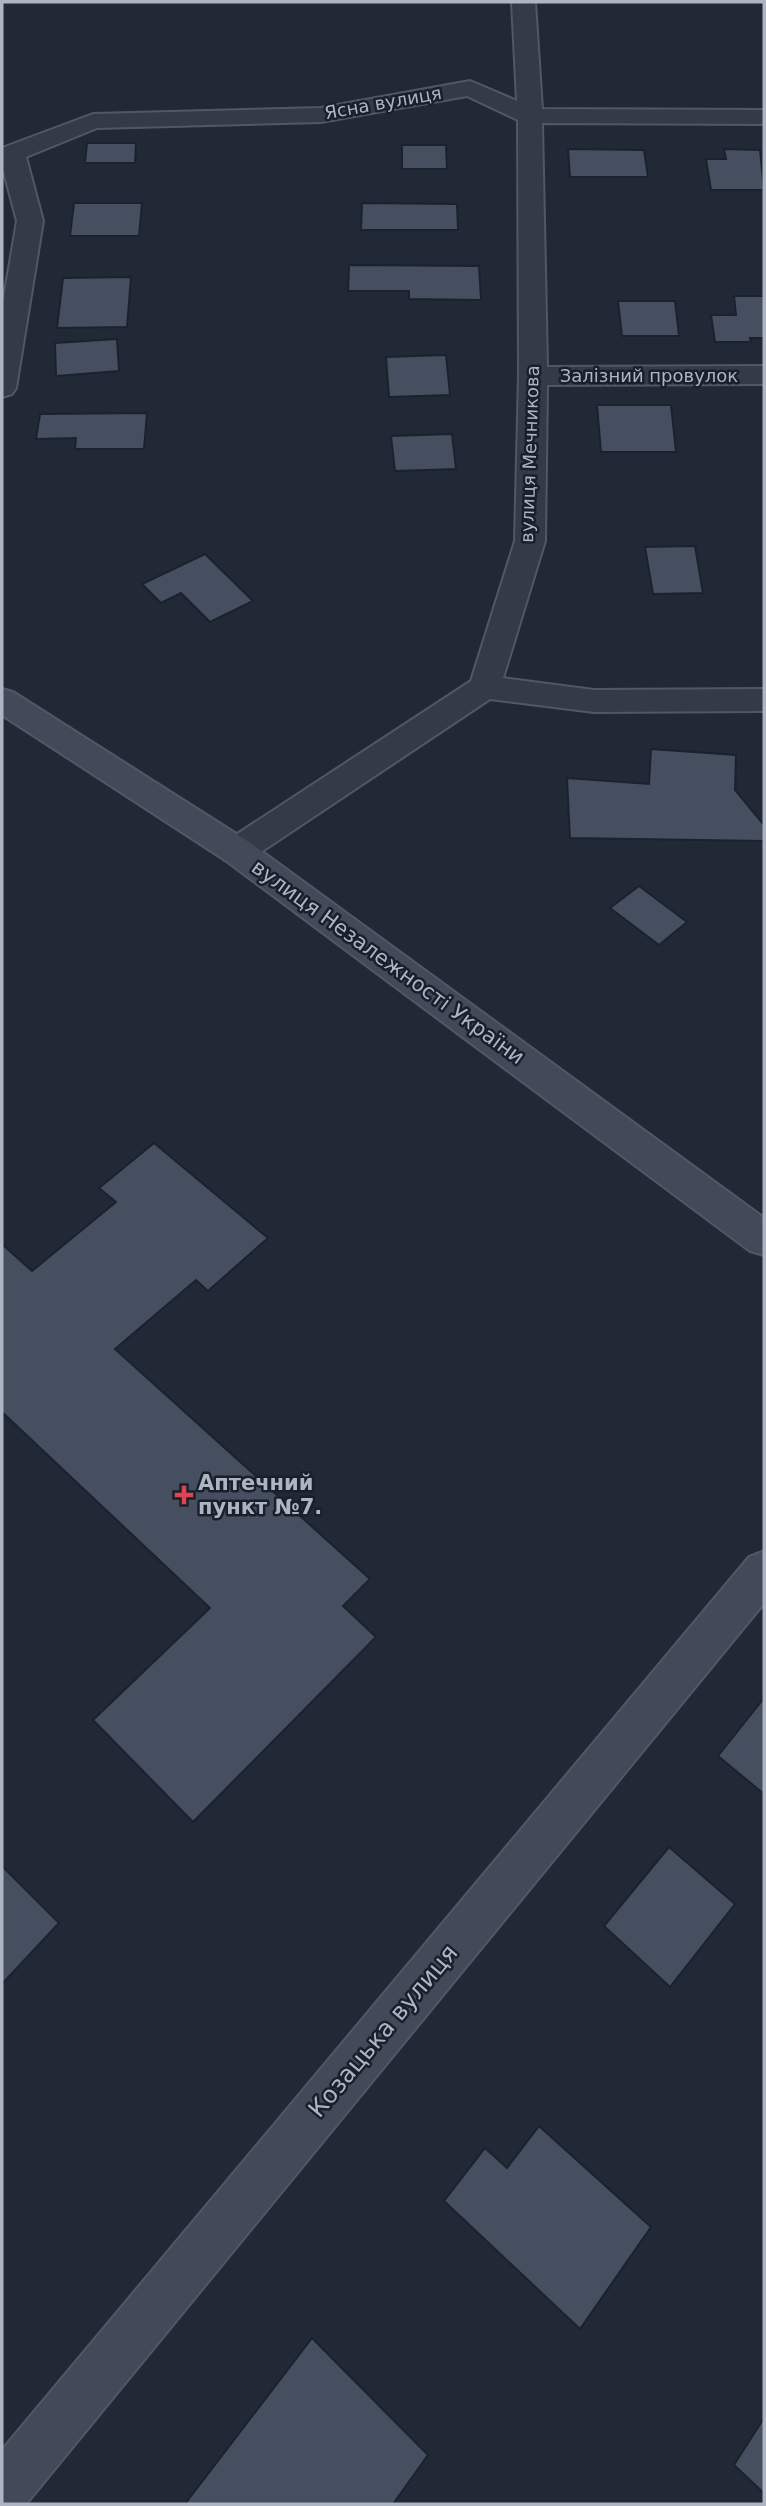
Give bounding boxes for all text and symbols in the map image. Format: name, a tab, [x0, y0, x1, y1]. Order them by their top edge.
street label: Ясна вулиця	[323, 82, 443, 123]
street label: вулиця Мечникова	[516, 365, 543, 543]
street label: Залізний провулок	[560, 365, 738, 386]
street label: вулиця Незалежності України	[247, 855, 529, 1069]
place label: Аптечний пункт №7.	[198, 1471, 322, 1519]
marker: Аптечний пункт №7.	[176, 1487, 192, 1503]
street label: Козацька вулиця	[303, 1939, 463, 2123]

